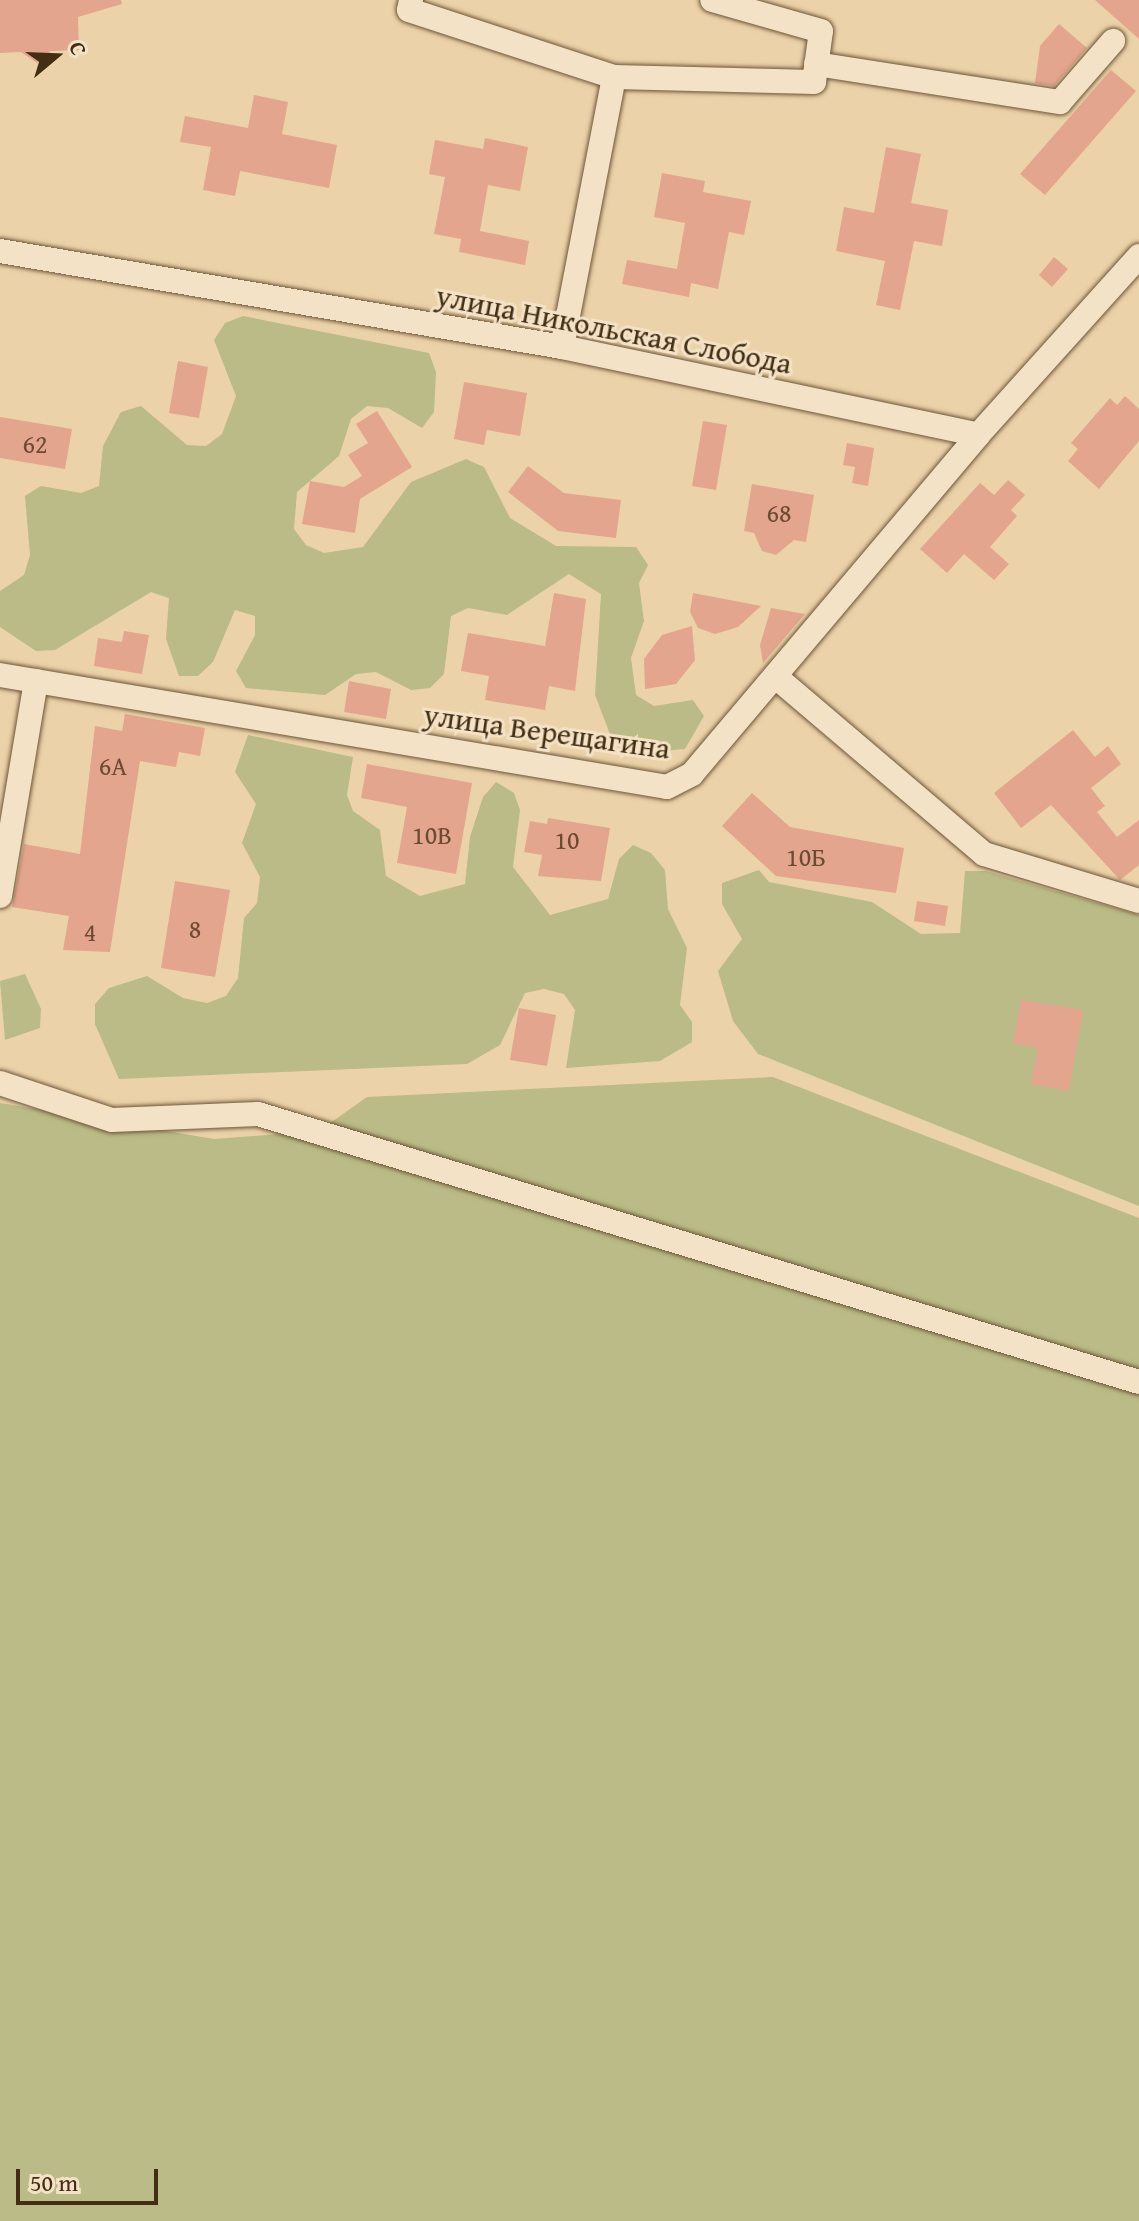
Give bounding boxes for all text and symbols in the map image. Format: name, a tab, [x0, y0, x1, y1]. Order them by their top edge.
north arrow	[16, 16, 96, 96]
text: С	[62, 37, 96, 59]
street label: улица Никольская Слобода	[433, 277, 795, 381]
house number: 62	[22, 428, 48, 460]
house number: 68	[766, 497, 792, 529]
street label: улица Верещагина	[421, 696, 673, 766]
house number: 6А	[99, 750, 127, 782]
house number: 10В	[412, 819, 452, 851]
house number: 10	[554, 824, 580, 856]
house number: 10Б	[786, 841, 826, 873]
house number: 8	[189, 913, 201, 945]
house number: 4	[84, 916, 96, 948]
scale bar	[20, 2153, 162, 2203]
text: 50 m	[30, 2165, 78, 2200]

